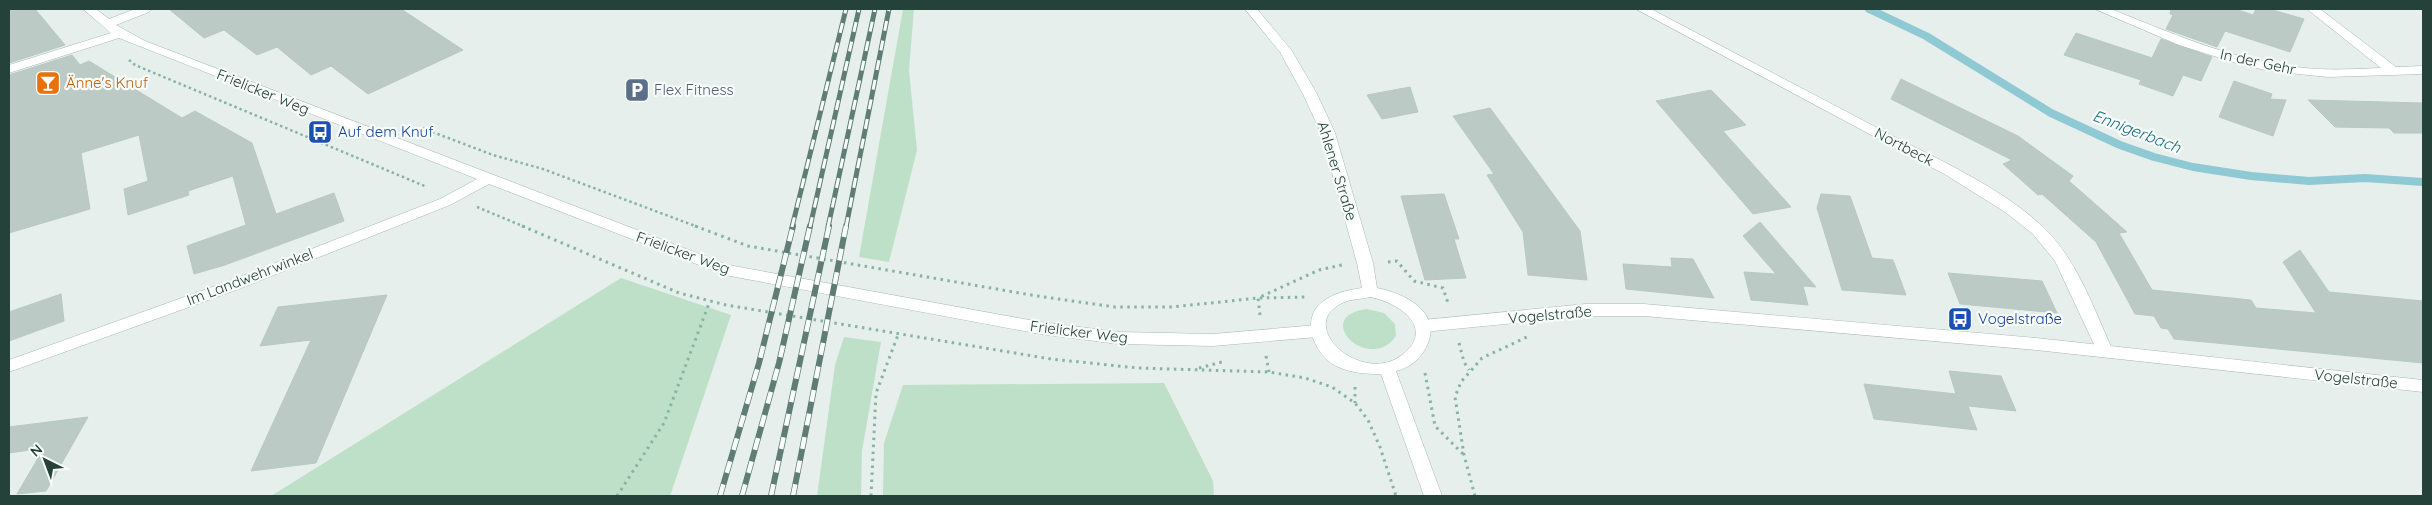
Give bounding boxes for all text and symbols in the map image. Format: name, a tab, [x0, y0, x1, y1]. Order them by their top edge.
street label: In der Gehr	[2218, 44, 2298, 79]
street label: Frielicker Weg	[214, 64, 312, 119]
bar icon: Änne's Knuf	[35, 70, 61, 96]
place label: Änne's Knuf	[66, 73, 149, 92]
parking icon: Flex Fitness	[624, 77, 650, 103]
place label: Flex Fitness	[654, 80, 734, 99]
water label: Ennigerbach	[2090, 105, 2185, 157]
bus stop icon: Auf dem Knuf	[307, 119, 333, 145]
street label: Ahlener Straße	[1313, 119, 1362, 223]
place label: Auf dem Knuf	[338, 122, 434, 141]
street label: Nortbeck	[1871, 123, 1937, 170]
street label: Frielicker Weg	[634, 227, 733, 278]
street label: Im Landwehrwinkel	[184, 244, 316, 309]
street label: Vogelstraße	[1507, 301, 1593, 328]
bus stop icon: Vogelstraße	[1947, 306, 1973, 332]
place label: Vogelstraße	[1978, 309, 2062, 328]
street label: Frielicker Weg	[1029, 316, 1129, 347]
street label: Vogelstraße	[2313, 365, 2399, 392]
north arrow	[20, 435, 70, 485]
text: N	[26, 440, 46, 460]

